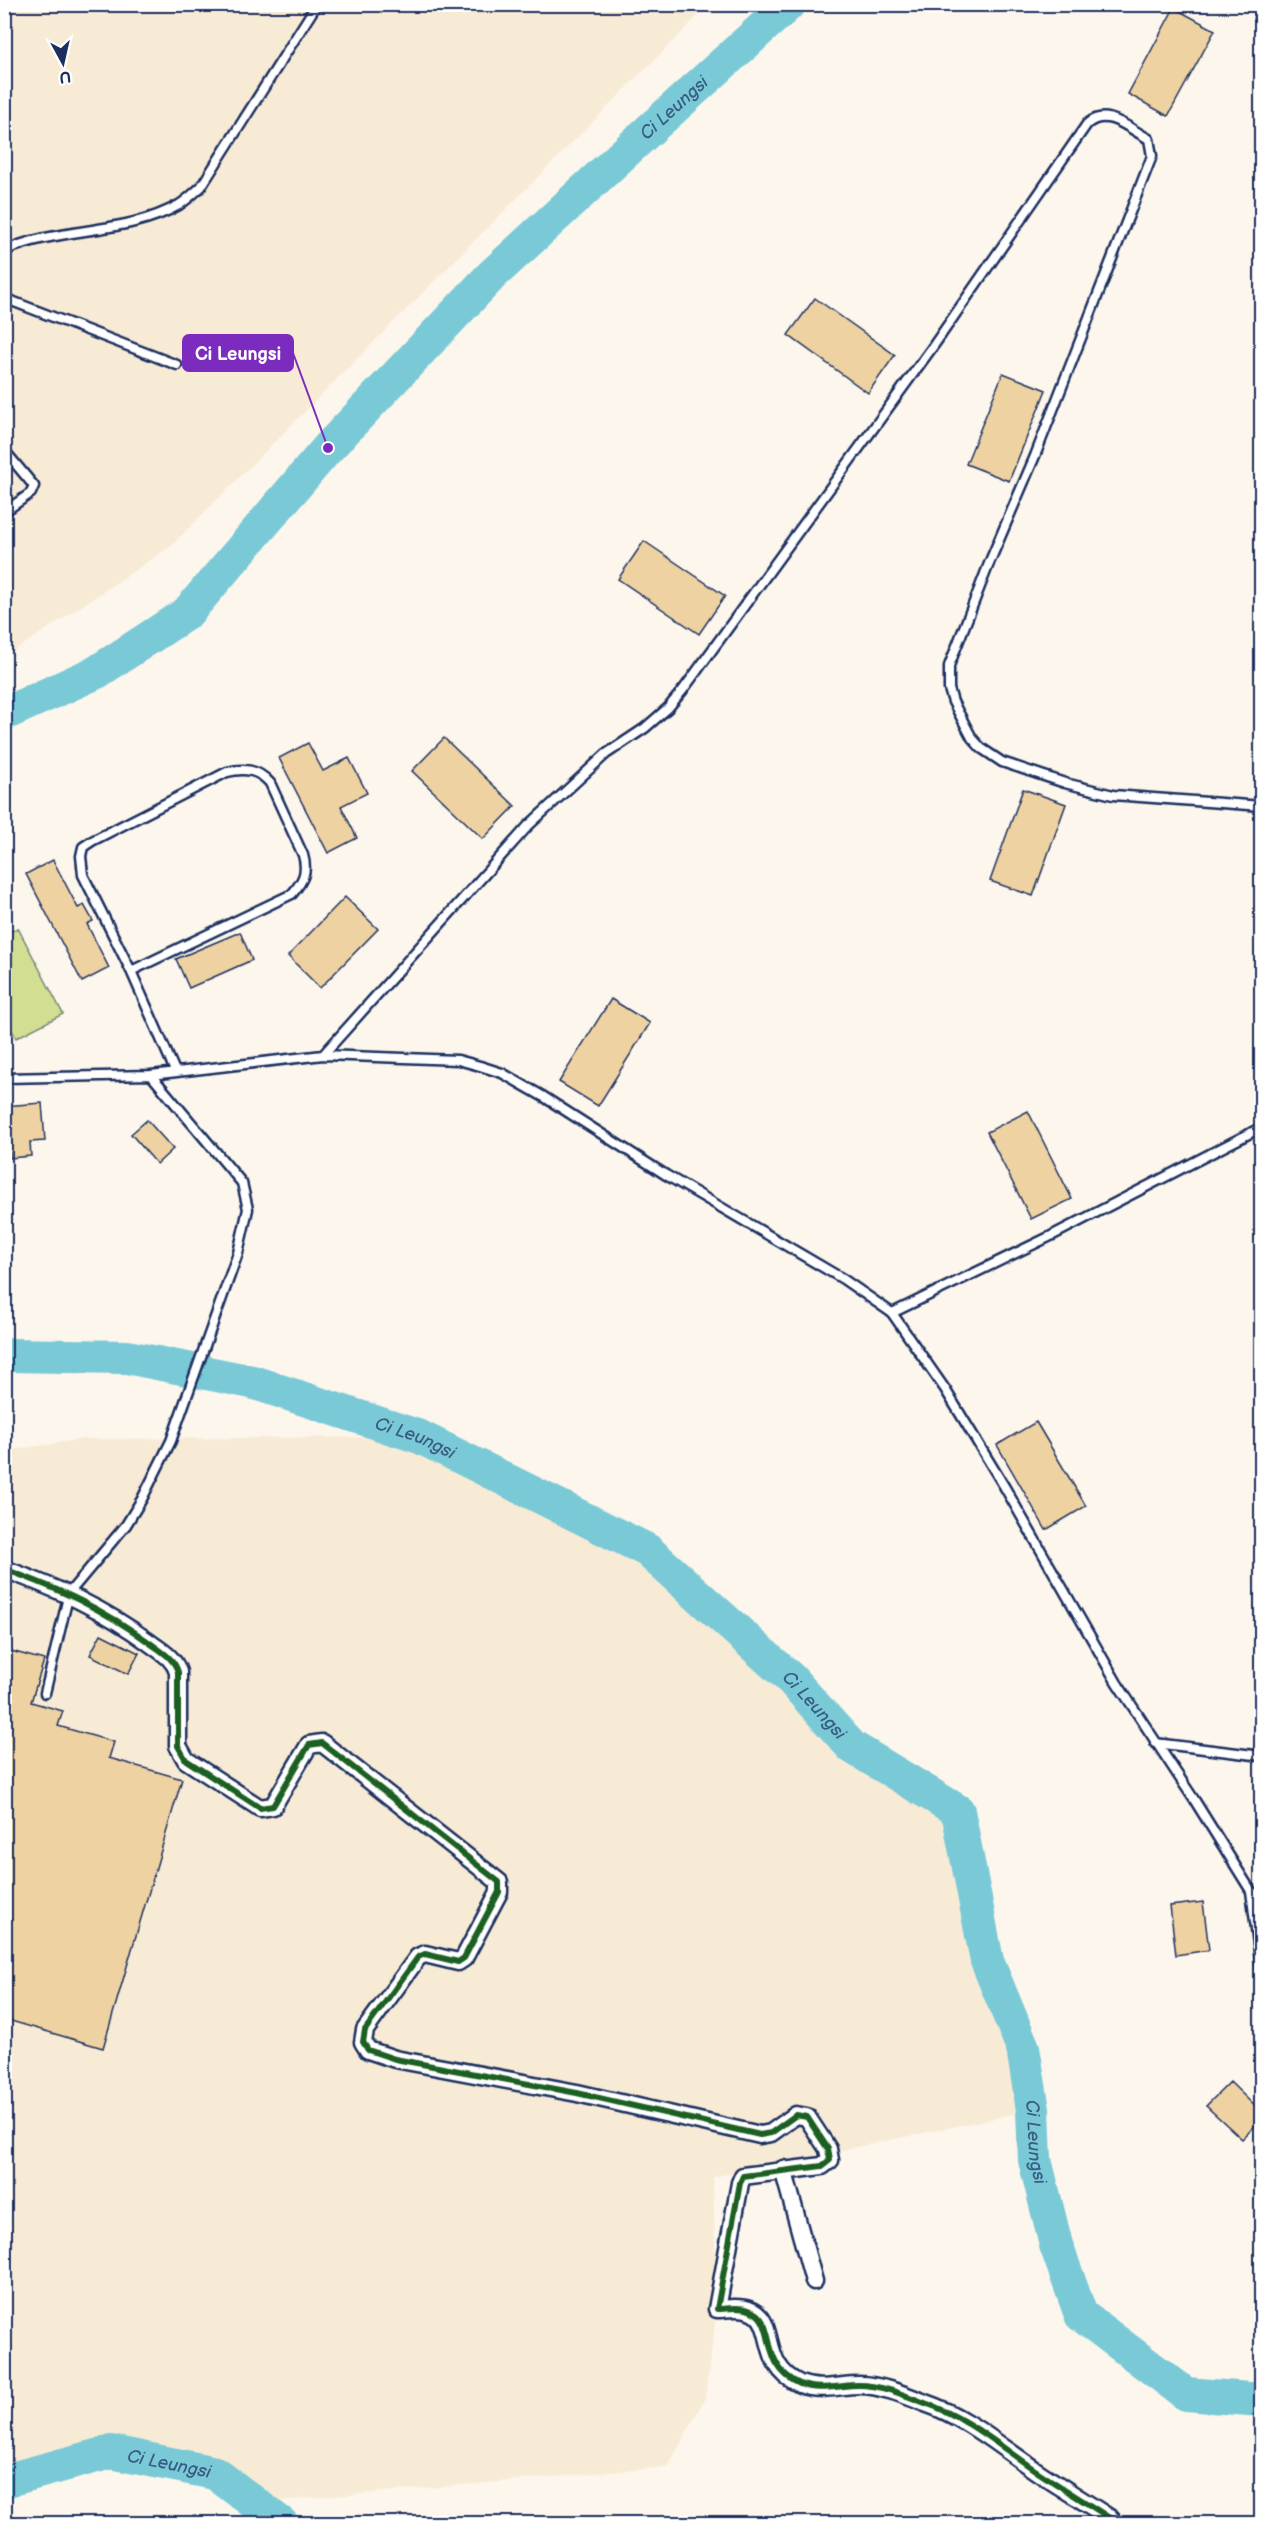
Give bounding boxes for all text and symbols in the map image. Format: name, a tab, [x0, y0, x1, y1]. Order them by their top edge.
north arrow	[33, 33, 93, 93]
text: U	[58, 66, 72, 87]
water label: Ci Leungsi	[636, 71, 713, 145]
callout: Ci Leungsi	[183, 335, 293, 371]
text: Ci Leungsi	[195, 344, 281, 365]
water label: Ci Leungsi	[372, 1413, 459, 1464]
water label: Ci Leungsi	[778, 1667, 851, 1745]
water label: Ci Leungsi	[1020, 2098, 1051, 2187]
water label: Ci Leungsi	[125, 2446, 213, 2483]

